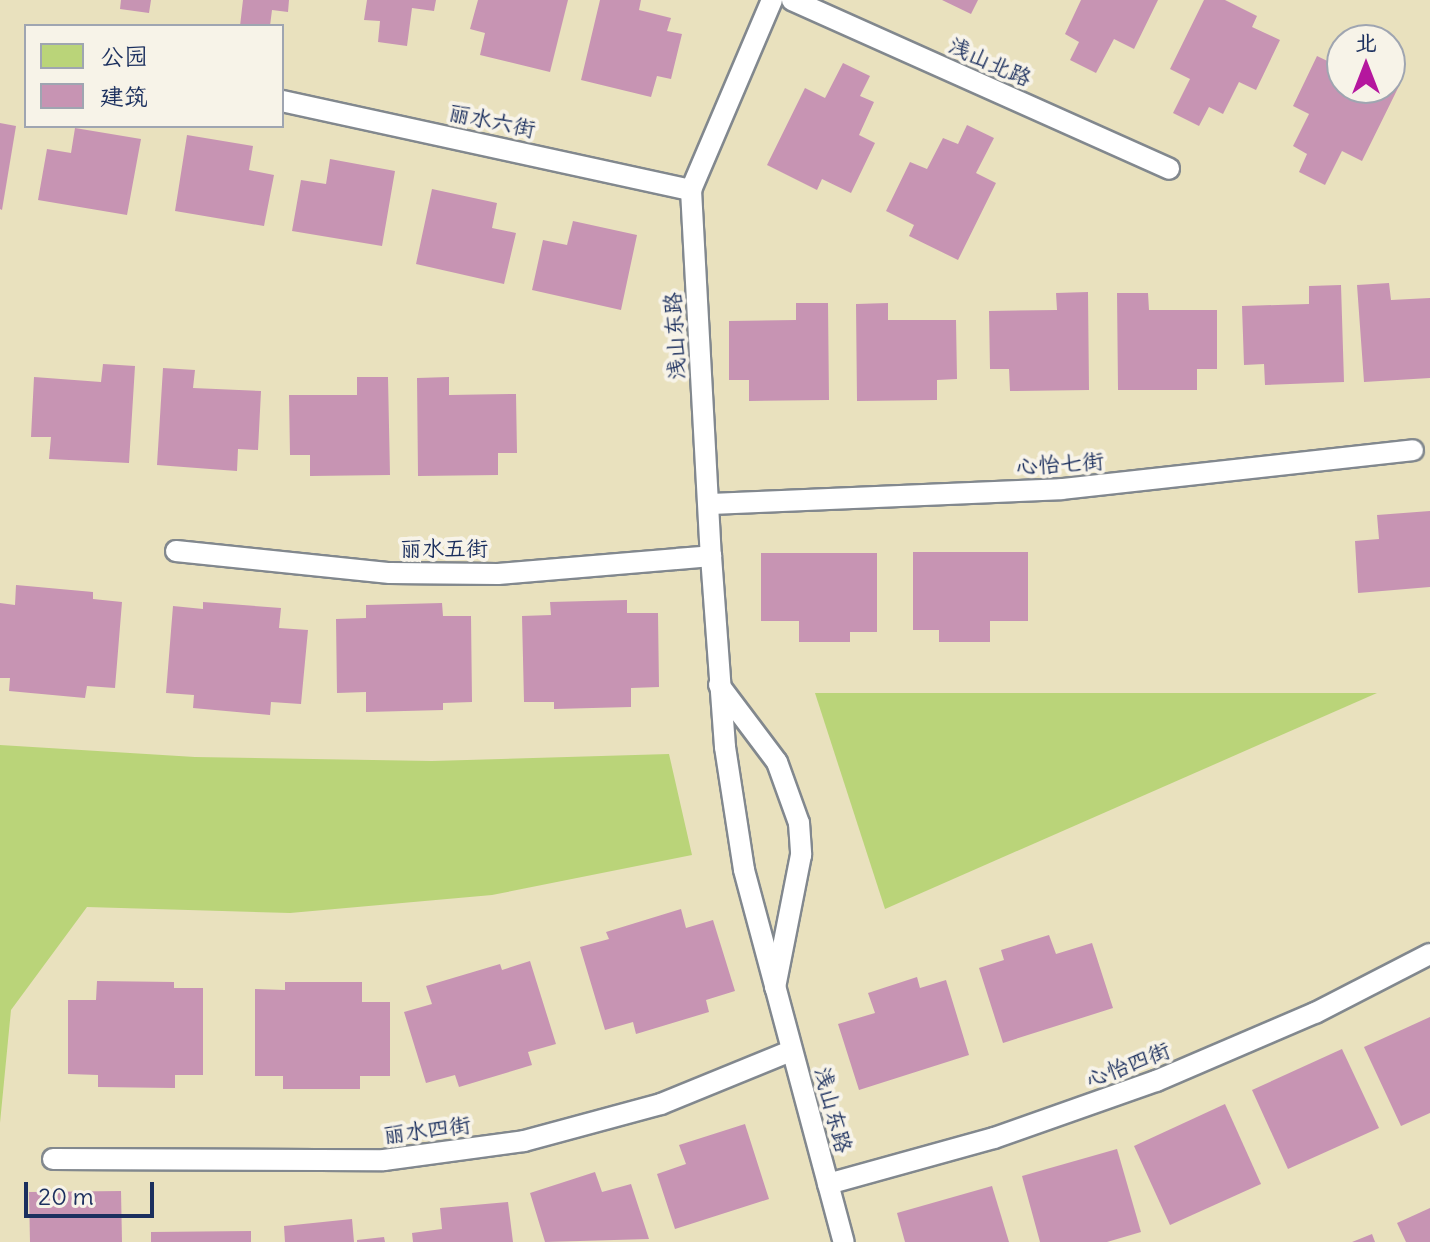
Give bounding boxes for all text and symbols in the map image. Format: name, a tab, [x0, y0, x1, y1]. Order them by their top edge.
legend	[24, 24, 284, 128]
north arrow	[1326, 24, 1406, 104]
text: 北	[1355, 28, 1377, 56]
street label: 浅山北路	[944, 32, 1036, 92]
text: 公园	[100, 41, 148, 71]
text: 建筑	[100, 81, 148, 111]
street label: 丽水六街	[446, 99, 538, 143]
street label: 浅山东路	[660, 291, 690, 381]
street label: 心怡七街	[1015, 448, 1105, 480]
street label: 丽水五街	[400, 536, 488, 562]
street label: 心怡四街	[1082, 1037, 1174, 1093]
street label: 浅山东路	[809, 1064, 857, 1156]
street label: 丽水四街	[382, 1112, 472, 1148]
scale bar	[28, 1166, 158, 1216]
text: 20 m	[38, 1181, 94, 1211]

